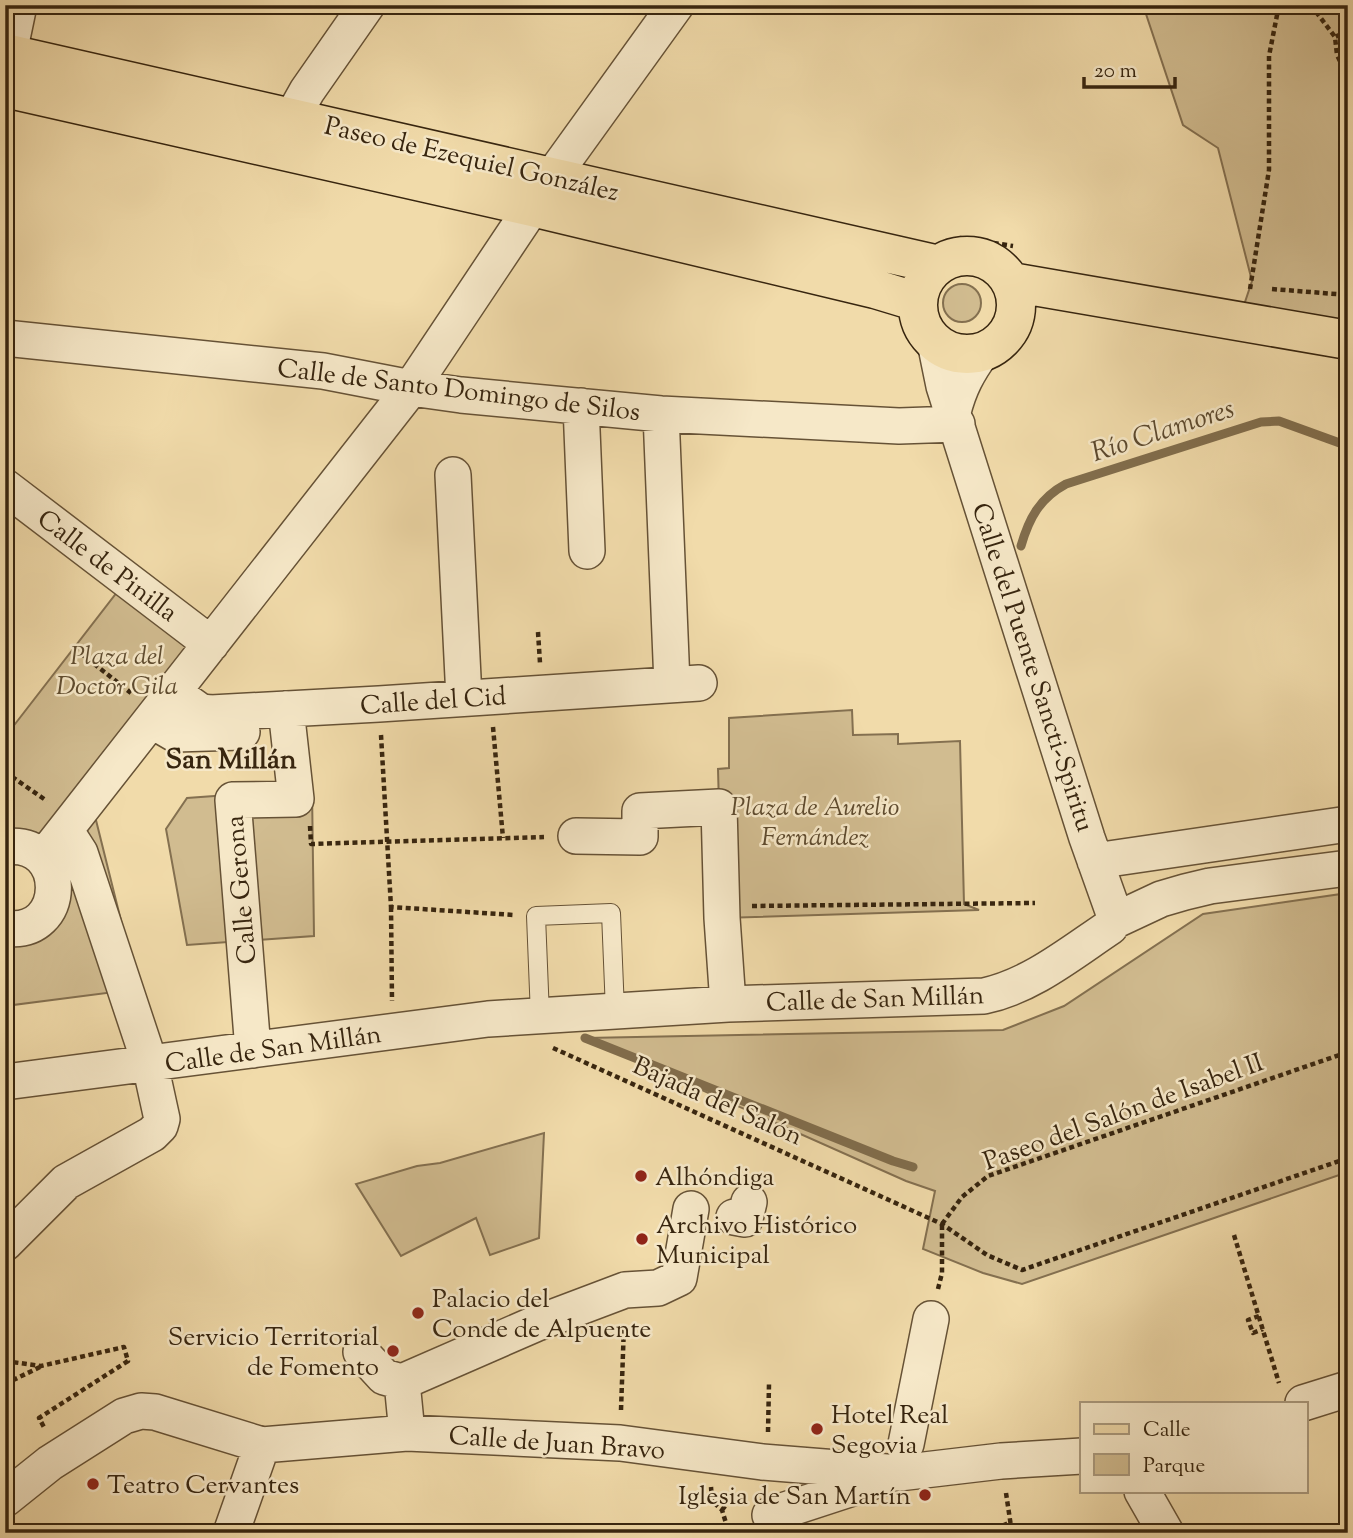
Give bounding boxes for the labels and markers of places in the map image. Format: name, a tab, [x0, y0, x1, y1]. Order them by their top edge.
place label: Alhóndiga	[655, 1160, 774, 1197]
marker: Alhóndiga	[633, 1168, 649, 1184]
place label: Archivo Histórico Municipal	[656, 1208, 857, 1275]
marker: Archivo Histórico Municipal	[634, 1231, 650, 1247]
place label: Palacio del Conde de Alpuente	[432, 1282, 651, 1349]
marker: Palacio del Conde de Alpuente	[410, 1305, 426, 1321]
place label: Servicio Territorial de Fomento	[168, 1320, 379, 1387]
marker: Servicio Territorial de Fomento	[385, 1343, 401, 1359]
place label: Hotel Real Segovia	[831, 1398, 949, 1465]
marker: Hotel Real Segovia	[809, 1421, 825, 1437]
place label: Teatro Cervantes	[107, 1468, 299, 1505]
marker: Teatro Cervantes	[85, 1476, 101, 1492]
place label: Iglesia de San Martín	[678, 1479, 911, 1516]
marker: Iglesia de San Martín	[917, 1487, 933, 1503]

